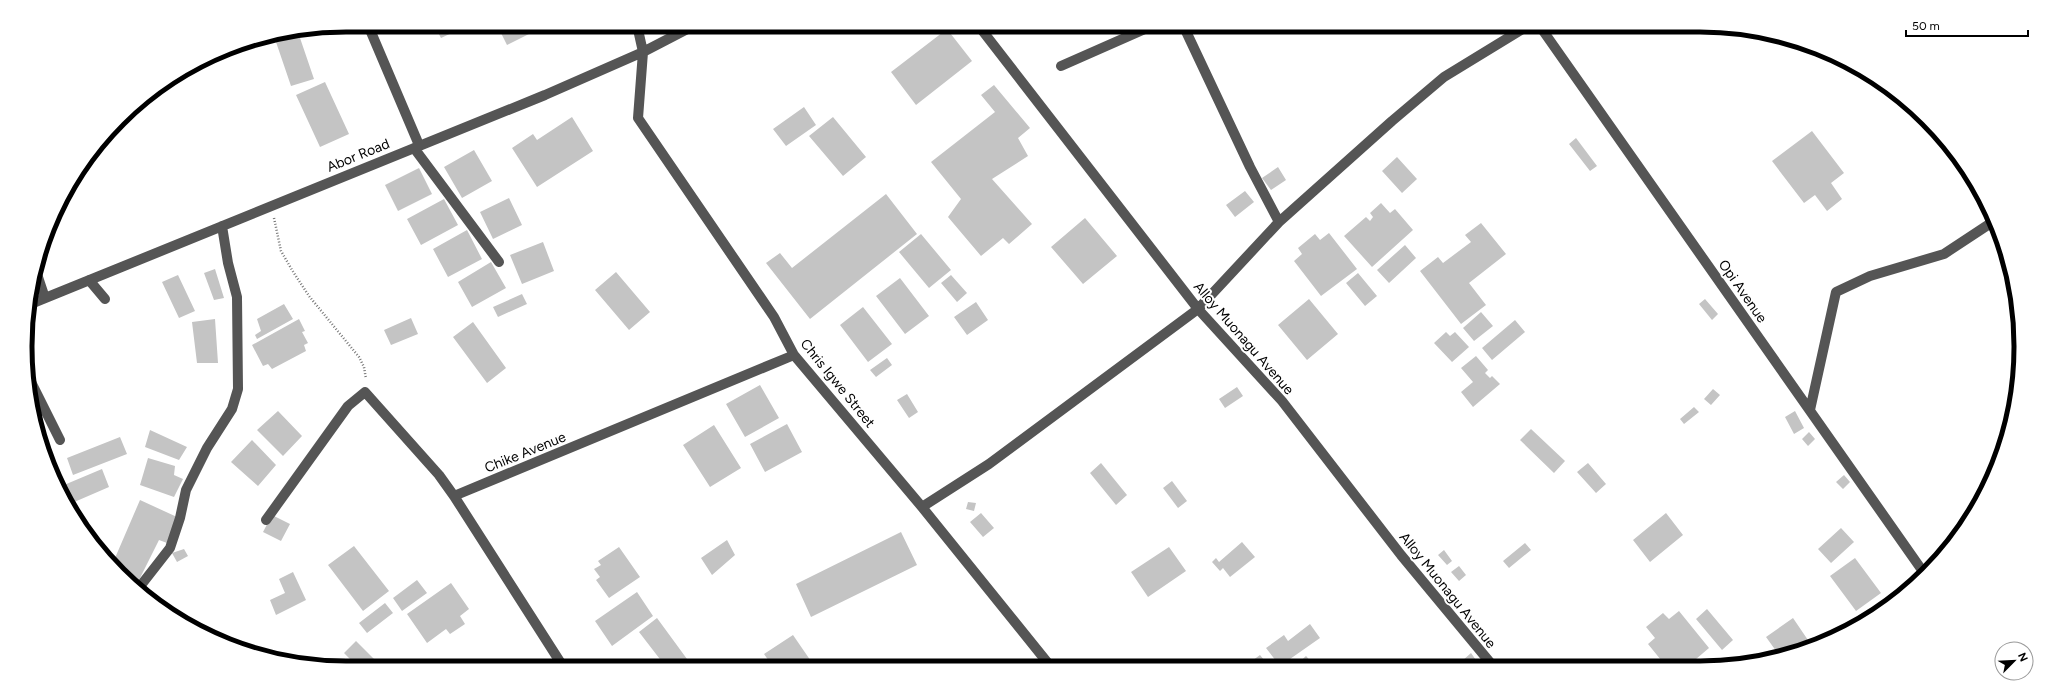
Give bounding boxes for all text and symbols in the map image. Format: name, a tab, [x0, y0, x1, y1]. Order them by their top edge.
scale bar	[1906, 12, 2028, 38]
text: 50 m	[1912, 19, 1940, 33]
street label: Abor Road	[324, 135, 392, 176]
street label: Opi Avenue	[1715, 256, 1771, 326]
street label: Alloy Muonagu Avenue	[1190, 278, 1297, 398]
street label: Chris Igwe Street	[797, 336, 879, 431]
street label: Chike Avenue	[482, 428, 569, 476]
street label: Alloy Muonagu Avenue	[1396, 529, 1500, 652]
north arrow	[1994, 641, 2034, 681]
text: N	[2015, 651, 2030, 664]

